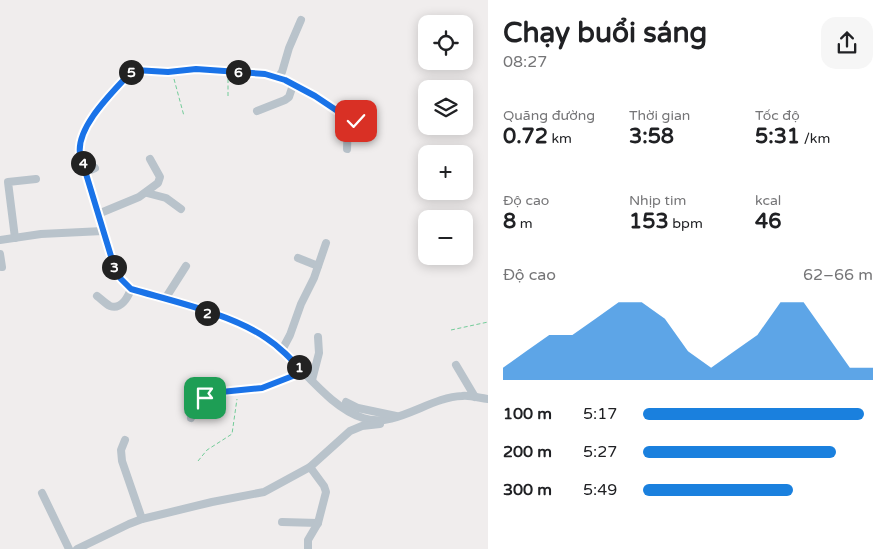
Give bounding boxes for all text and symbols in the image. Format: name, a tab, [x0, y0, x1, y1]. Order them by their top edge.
map controls	[418, 15, 473, 265]
button: locate	[418, 15, 473, 70]
text: Chạy buổi sáng	[503, 16, 707, 50]
button: share	[821, 17, 873, 69]
text: 08:27	[503, 52, 547, 72]
pin: 5	[118, 60, 144, 84]
pin: 6	[226, 60, 250, 84]
text: 5	[127, 64, 136, 81]
text: 6	[234, 64, 243, 81]
button: layers	[418, 80, 473, 135]
pin	[335, 100, 377, 142]
icon: check	[342, 107, 370, 135]
text: Quãng đường	[503, 107, 595, 124]
text: Thời gian	[629, 107, 690, 124]
text: Tốc độ	[755, 107, 800, 124]
text: 0.72	[503, 124, 548, 149]
text: 3:58	[629, 124, 674, 149]
text: 5:31	[755, 124, 800, 149]
text: km	[548, 130, 572, 147]
text: /km	[800, 130, 830, 147]
button: +	[418, 145, 473, 200]
pin: 4	[70, 150, 96, 176]
text: 4	[79, 155, 88, 172]
text: Độ cao	[503, 192, 549, 209]
text: Nhịp tim	[629, 192, 686, 209]
text: kcal	[755, 192, 781, 209]
text: 8	[503, 209, 516, 234]
text: 153	[629, 209, 669, 234]
text: 46	[755, 209, 781, 234]
button: −	[418, 210, 473, 265]
text: m	[516, 215, 533, 232]
text: bpm	[669, 215, 703, 232]
pin: 3	[102, 254, 126, 280]
text: 3	[110, 259, 119, 276]
text: Độ cao	[503, 265, 556, 285]
text: 62–66 m	[803, 265, 873, 285]
pin: 2	[194, 300, 220, 326]
text: 2	[203, 305, 212, 322]
pin: 1	[286, 354, 312, 380]
text: 1	[295, 359, 304, 376]
pin	[184, 377, 226, 419]
icon: arrive	[191, 384, 219, 412]
text: 100 m	[503, 404, 552, 424]
text: 5:17	[583, 404, 617, 424]
text: 200 m	[503, 442, 552, 462]
text: 5:27	[583, 442, 617, 462]
text: 300 m	[503, 480, 552, 500]
text: 5:49	[583, 480, 617, 500]

